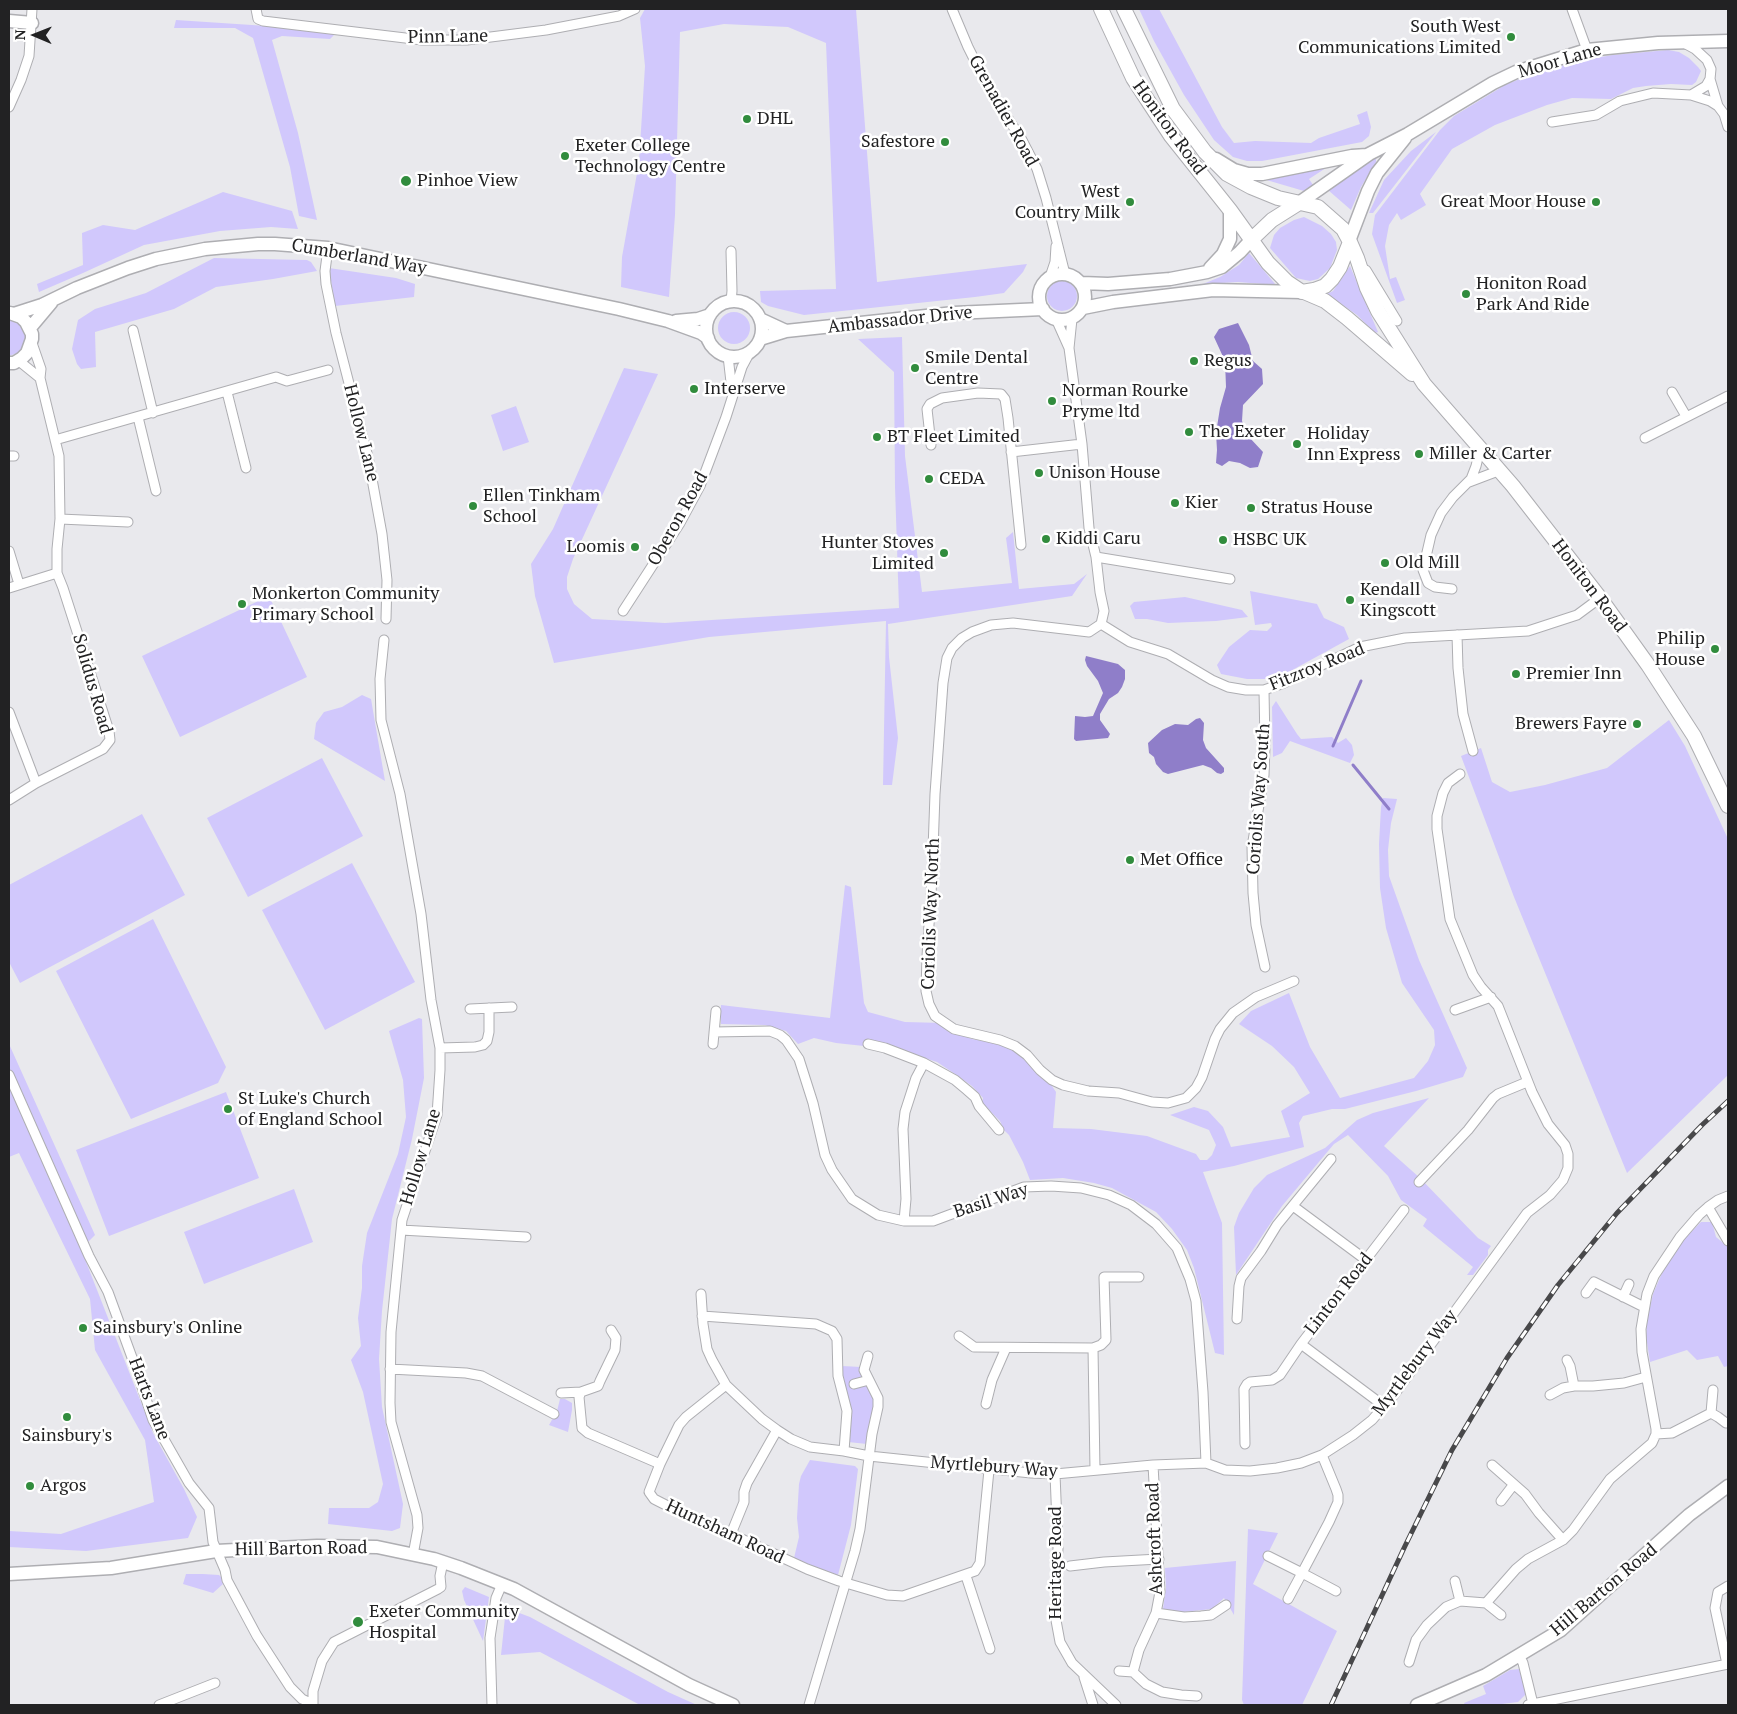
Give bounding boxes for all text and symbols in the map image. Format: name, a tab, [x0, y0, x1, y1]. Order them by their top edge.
north arrow	[10, 10, 60, 60]
place label: South West Communications Limited	[1298, 16, 1501, 58]
street label: Pinn Lane	[408, 25, 488, 49]
text: N	[10, 29, 29, 40]
marker: South West Communications Limited	[1505, 31, 1517, 43]
street label: Moor Lane	[1516, 39, 1604, 83]
street label: Grenadier Road	[963, 52, 1043, 170]
street label: Honiton Road	[1128, 77, 1210, 179]
place label: DHL	[757, 108, 793, 130]
marker: DHL	[741, 113, 753, 125]
place label: Safestore	[861, 131, 935, 153]
place label: Exeter College Technology Centre	[575, 135, 726, 178]
marker: Safestore	[939, 136, 951, 148]
marker: Exeter College Technology Centre	[559, 150, 571, 162]
place label: Pinhoe View	[417, 170, 518, 192]
marker: Pinhoe View	[399, 174, 413, 188]
place label: West Country Milk	[1015, 181, 1120, 223]
place label: Great Moor House	[1440, 191, 1586, 213]
marker: West Country Milk	[1124, 196, 1136, 208]
marker: Great Moor House	[1590, 196, 1602, 208]
street label: Cumberland Way	[290, 235, 428, 279]
place label: Honiton Road Park And Ride	[1476, 273, 1590, 316]
marker: Honiton Road Park And Ride	[1460, 288, 1472, 300]
street label: Ambassador Drive	[826, 302, 974, 338]
place label: Smile Dental Centre	[925, 347, 1028, 389]
place label: Regus	[1204, 350, 1252, 372]
marker: Regus	[1188, 355, 1200, 367]
marker: Smile Dental Centre	[909, 362, 921, 374]
place label: Interserve	[704, 378, 786, 400]
place label: Norman Rourke Pryme ltd	[1062, 380, 1188, 422]
street label: Hollow Lane	[338, 382, 384, 484]
marker: Interserve	[688, 383, 700, 395]
marker: Norman Rourke Pryme ltd	[1046, 395, 1058, 407]
place label: The Exeter	[1199, 421, 1285, 443]
place label: Holiday Inn Express	[1307, 423, 1401, 466]
place label: BT Fleet Limited	[887, 426, 1020, 448]
marker: The Exeter	[1183, 426, 1195, 438]
marker: BT Fleet Limited	[871, 431, 883, 443]
marker: Holiday Inn Express	[1291, 438, 1303, 450]
place label: Miller & Carter	[1429, 443, 1551, 465]
marker: Miller & Carter	[1413, 448, 1425, 460]
place label: Unison House	[1049, 462, 1160, 484]
marker: Unison House	[1033, 467, 1045, 479]
street label: Oberon Road	[643, 468, 713, 570]
place label: CEDA	[939, 468, 985, 490]
marker: CEDA	[923, 473, 935, 485]
place label: Ellen Tinkham School	[483, 485, 600, 528]
place label: Kier	[1185, 492, 1218, 514]
marker: Kier	[1169, 497, 1181, 509]
place label: Stratus House	[1261, 497, 1373, 519]
marker: Ellen Tinkham School	[467, 500, 479, 512]
marker: Stratus House	[1245, 502, 1257, 514]
place label: Kiddi Caru	[1056, 528, 1141, 550]
place label: HSBC UK	[1233, 529, 1307, 551]
place label: Hunter Stoves Limited	[821, 532, 934, 574]
marker: Kiddi Caru	[1040, 533, 1052, 545]
marker: HSBC UK	[1217, 534, 1229, 546]
street label: Honiton Road	[1547, 535, 1631, 637]
place label: Loomis	[566, 536, 625, 558]
marker: Loomis	[629, 541, 641, 553]
marker: Hunter Stoves Limited	[938, 547, 950, 559]
place label: Old Mill	[1395, 552, 1460, 574]
marker: Old Mill	[1379, 557, 1391, 569]
place label: Kendall Kingscott	[1360, 579, 1436, 622]
place label: Monkerton Community Primary School	[252, 583, 439, 626]
marker: Kendall Kingscott	[1344, 594, 1356, 606]
marker: Monkerton Community Primary School	[236, 598, 248, 610]
place label: Philip House	[1655, 628, 1705, 670]
street label: Solidus Road	[67, 631, 117, 737]
street label: Fitzroy Road	[1266, 638, 1368, 696]
marker: Philip House	[1709, 643, 1721, 655]
place label: Premier Inn	[1526, 663, 1622, 685]
marker: Premier Inn	[1510, 668, 1522, 680]
place label: Brewers Fayre	[1515, 713, 1627, 735]
marker: Brewers Fayre	[1631, 718, 1643, 730]
street label: Coriolis Way South	[1243, 723, 1275, 875]
street label: Coriolis Way North	[918, 838, 944, 990]
place label: Met Office	[1140, 849, 1223, 871]
marker: Met Office	[1124, 854, 1136, 866]
place label: St Luke's Church of England School	[238, 1088, 383, 1130]
marker: St Luke's Church of England School	[222, 1103, 234, 1115]
street label: Hollow Lane	[396, 1106, 446, 1208]
street label: Basil Way	[951, 1179, 1031, 1223]
street label: Linton Road	[1300, 1249, 1378, 1339]
street label: Myrtlebury Way	[1368, 1306, 1462, 1420]
place label: Sainsbury's Online	[93, 1317, 242, 1339]
marker: Sainsbury's Online	[77, 1322, 89, 1334]
street label: Harts Lane	[123, 1355, 175, 1443]
marker: Sainsbury's	[61, 1411, 73, 1423]
place label: Sainsbury's	[22, 1425, 112, 1447]
street label: Myrtlebury Way	[930, 1452, 1058, 1482]
place label: Argos	[40, 1475, 86, 1497]
marker: Argos	[24, 1480, 36, 1492]
street label: Ashcroft Road	[1142, 1482, 1168, 1596]
street label: Huntsham Road	[662, 1495, 788, 1569]
street label: Heritage Road	[1045, 1506, 1067, 1620]
street label: Hill Barton Road	[234, 1537, 368, 1561]
street label: Hill Barton Road	[1546, 1539, 1662, 1641]
place label: Exeter Community Hospital	[369, 1601, 519, 1644]
marker: Exeter Community Hospital	[351, 1615, 365, 1629]

